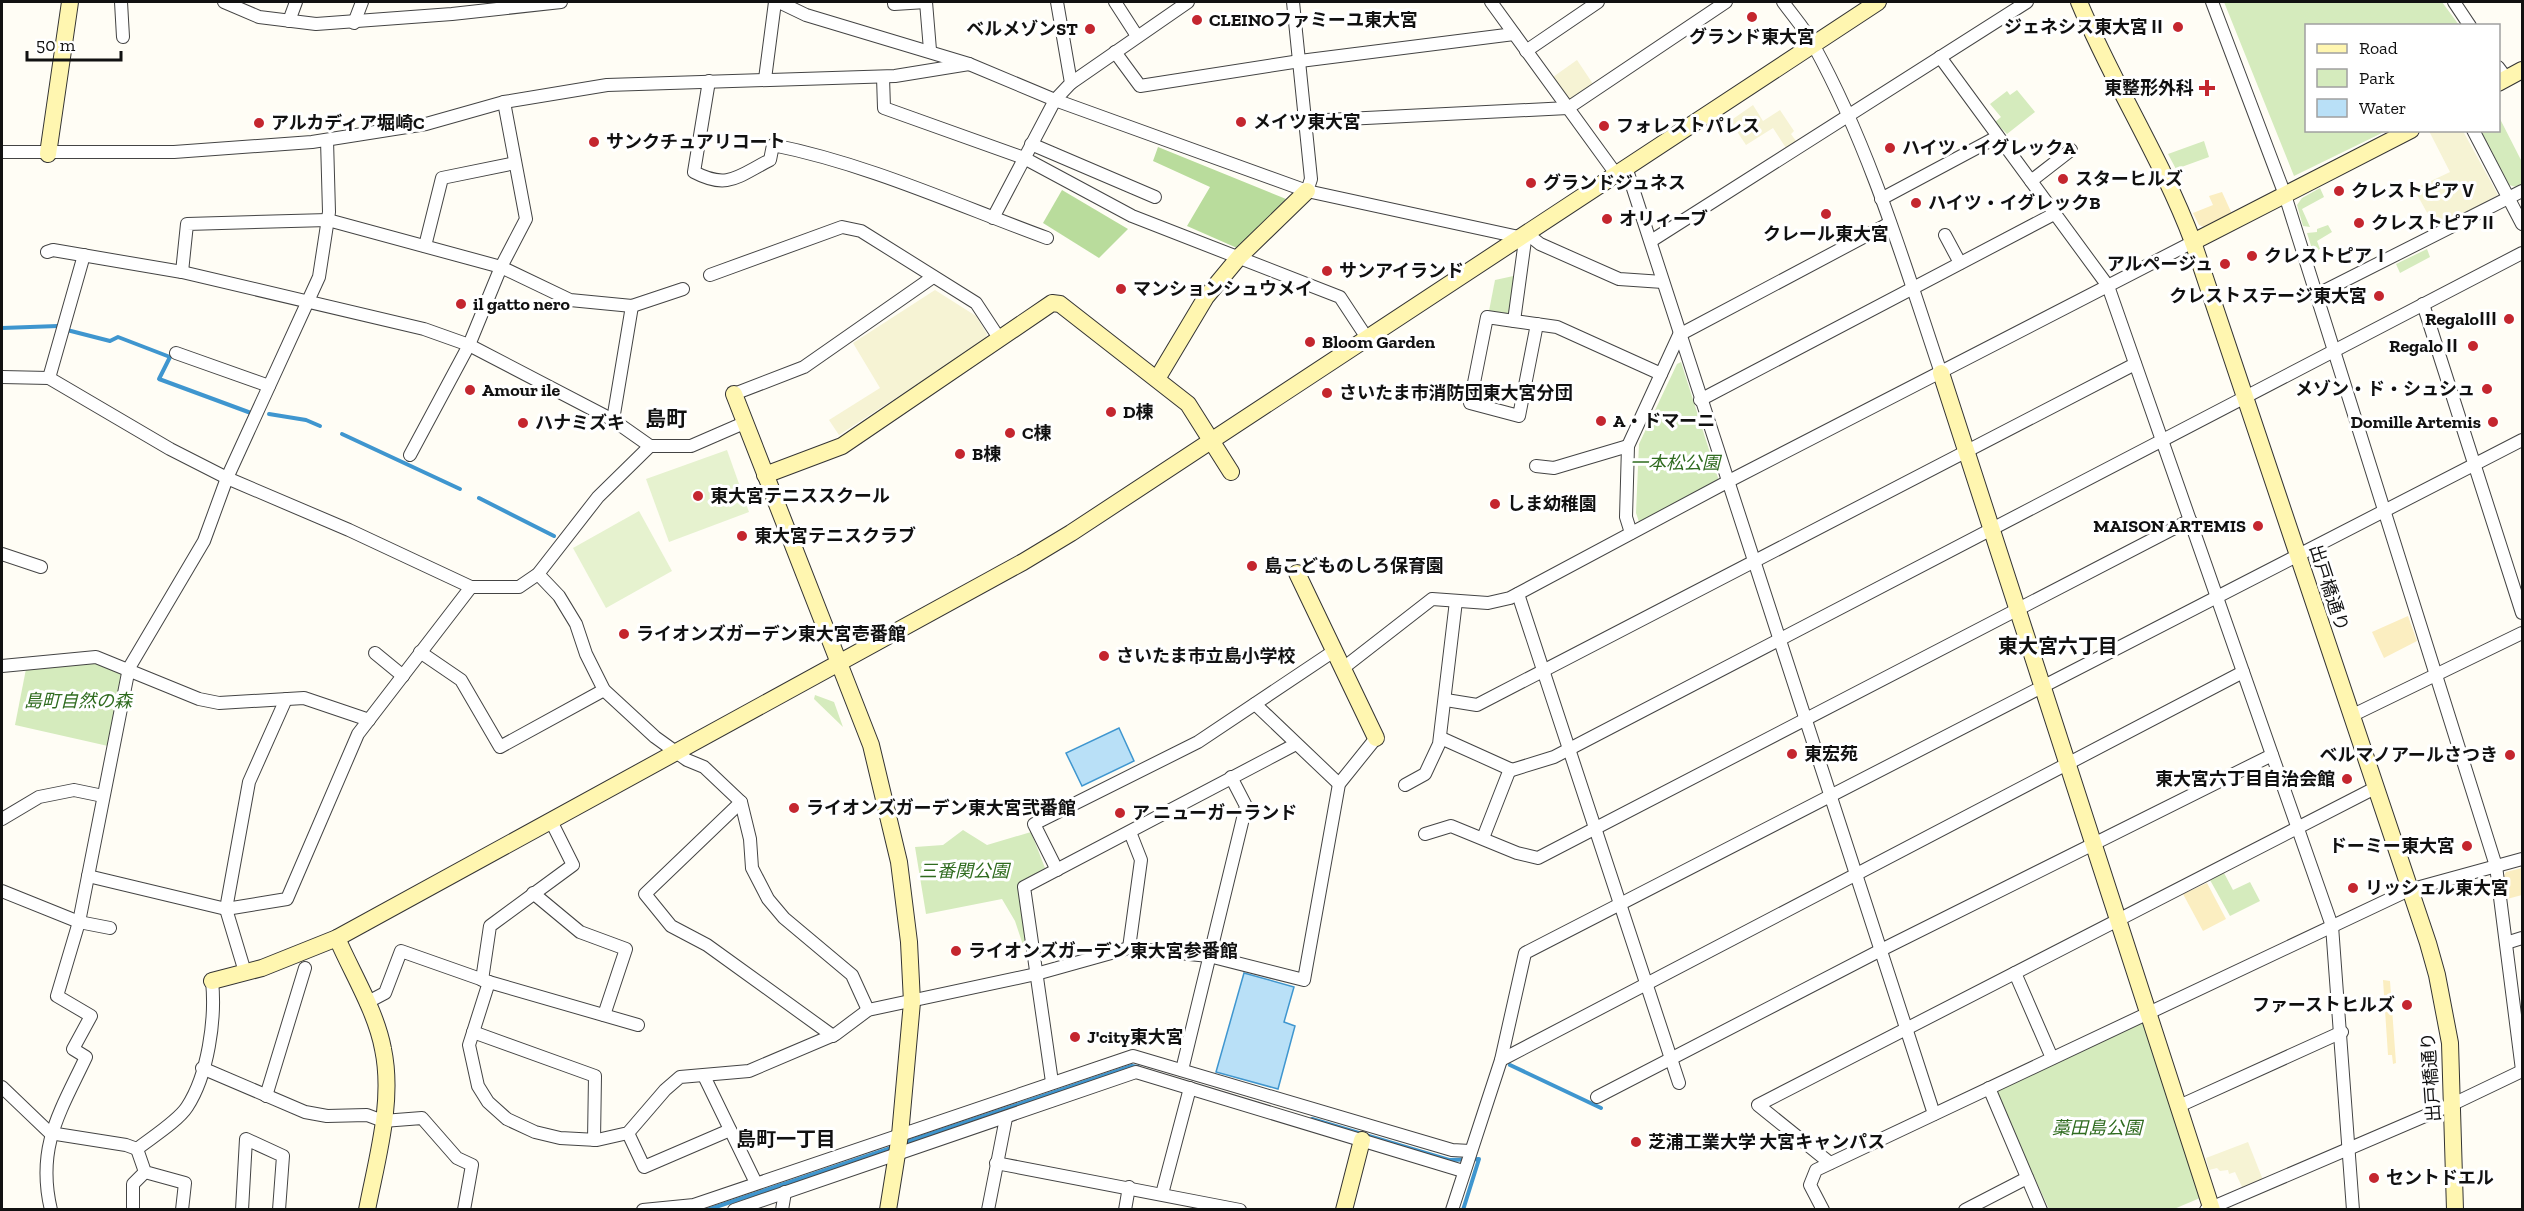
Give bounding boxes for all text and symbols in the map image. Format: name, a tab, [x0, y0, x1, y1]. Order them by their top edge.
place label: CLEINOファミーユ東大宮	[1209, 9, 1418, 31]
marker: グランド東大宮	[1745, 10, 1759, 24]
marker: CLEINOファミーユ東大宮	[1190, 13, 1204, 27]
place label: ジェネシス東大宮Ⅱ	[2004, 16, 2166, 38]
place label: ベルメゾンST	[966, 18, 1078, 40]
marker: ジェネシス東大宮Ⅱ	[2171, 20, 2185, 34]
marker: ベルメゾンST	[1083, 22, 1097, 36]
scale bar	[27, 24, 122, 62]
legend	[2305, 24, 2500, 132]
place label: グランド東大宮	[1689, 26, 1815, 48]
text: 50 m	[36, 34, 76, 56]
text: Road	[2359, 37, 2398, 59]
text: Park	[2359, 67, 2395, 89]
place label: 東整形外科	[2104, 77, 2194, 99]
marker: 東整形外科	[2198, 79, 2216, 97]
text: Water	[2359, 97, 2406, 119]
place label: メイツ東大宮	[1253, 111, 1361, 133]
place label: アルカディア堀崎C	[271, 112, 425, 134]
marker: メイツ東大宮	[1234, 115, 1248, 129]
place label: フォレストパレス	[1616, 115, 1760, 137]
marker: アルカディア堀崎C	[252, 116, 266, 130]
marker: フォレストパレス	[1597, 119, 1611, 133]
place label: サンクチュアリコート	[606, 131, 786, 153]
marker: サンクチュアリコート	[587, 135, 601, 149]
place label: ハイツ・イグレックA	[1902, 137, 2076, 159]
marker: ハイツ・イグレックA	[1883, 141, 1897, 155]
place label: スターヒルズ	[2075, 168, 2183, 190]
place label: グランドジュネス	[1543, 172, 1686, 194]
marker: スターヒルズ	[2056, 172, 2070, 186]
marker: グランドジュネス	[1524, 176, 1538, 190]
place label: クレストピアⅤ	[2351, 180, 2477, 202]
marker: クレストピアⅤ	[2332, 184, 2346, 198]
place label: ハイツ・イグレックB	[1928, 192, 2100, 214]
marker: ハイツ・イグレックB	[1909, 196, 1923, 210]
marker: クレール東大宮	[1819, 207, 1833, 221]
place label: オリィーブ	[1619, 208, 1708, 230]
marker: オリィーブ	[1600, 212, 1614, 226]
place label: クレストピアⅡ	[2371, 212, 2497, 234]
marker: クレストピアⅡ	[2352, 216, 2366, 230]
place label: クレール東大宮	[1763, 223, 1889, 245]
place label: クレストピアⅠ	[2264, 245, 2390, 267]
marker: クレストピアⅠ	[2245, 249, 2259, 263]
place label: アルページュ	[2107, 253, 2213, 275]
marker: アルページュ	[2218, 257, 2232, 271]
place label: サンアイランド	[1339, 260, 1464, 282]
marker: サンアイランド	[1320, 264, 1334, 278]
place label: マンションシュウメイ	[1133, 278, 1313, 300]
marker: マンションシュウメイ	[1114, 282, 1128, 296]
place label: クレストステージ東大宮	[2169, 285, 2367, 307]
marker: クレストステージ東大宮	[2372, 289, 2386, 303]
place label: il gatto nero	[473, 293, 571, 315]
marker: il gatto nero	[454, 297, 468, 311]
place label: RegaloⅢ	[2425, 308, 2497, 330]
marker: RegaloⅢ	[2502, 312, 2516, 326]
place label: Bloom Garden	[1322, 331, 1436, 353]
marker: Bloom Garden	[1303, 335, 1317, 349]
place label: RegaloⅡ	[2389, 335, 2461, 357]
marker: RegaloⅡ	[2466, 339, 2480, 353]
place label: メゾン・ド・シュシュ	[2295, 378, 2475, 400]
place label: Amour ile	[482, 379, 561, 401]
place label: さいたま市消防団東大宮分団	[1339, 382, 1572, 404]
marker: メゾン・ド・シュシュ	[2480, 382, 2494, 396]
marker: Amour ile	[463, 383, 477, 397]
marker: さいたま市消防団東大宮分団	[1320, 386, 1334, 400]
place label: D棟	[1123, 401, 1154, 423]
marker: D棟	[1104, 405, 1118, 419]
district label: 島町	[645, 406, 687, 431]
place label: A・ドマーニ	[1613, 410, 1715, 432]
place label: Domille Artemis	[2350, 411, 2481, 433]
place label: ハナミズキ	[535, 412, 625, 434]
marker: A・ドマーニ	[1594, 414, 1608, 428]
marker: Domille Artemis	[2486, 415, 2500, 429]
marker: ハナミズキ	[516, 416, 530, 430]
place label: C棟	[1022, 422, 1052, 444]
marker: C棟	[1003, 426, 1017, 440]
place label: B棟	[972, 443, 1001, 465]
marker: B棟	[953, 447, 967, 461]
park label: 一本松公園	[1630, 452, 1723, 474]
place label: 東大宮テニススクール	[710, 485, 890, 507]
marker: 東大宮テニススクール	[691, 489, 705, 503]
place label: しま幼稚園	[1507, 493, 1597, 515]
marker: しま幼稚園	[1488, 497, 1502, 511]
place label: MAISON ARTEMIS	[2093, 515, 2246, 537]
marker: MAISON ARTEMIS	[2251, 519, 2265, 533]
place label: 東大宮テニスクラブ	[754, 525, 916, 547]
marker: 東大宮テニスクラブ	[735, 529, 749, 543]
street label: 出戸橋通り	[2305, 542, 2353, 634]
place label: 島こどものしろ保育園	[1264, 555, 1444, 577]
marker: 島こどものしろ保育園	[1245, 559, 1259, 573]
place label: ライオンズガーデン東大宮壱番館	[636, 623, 906, 645]
marker: ライオンズガーデン東大宮壱番館	[617, 627, 631, 641]
district label: 東大宮六丁目	[1998, 634, 2118, 658]
place label: さいたま市立島小学校	[1116, 645, 1295, 667]
marker: さいたま市立島小学校	[1097, 649, 1111, 663]
park label: 島町自然の森	[24, 690, 134, 712]
place label: 東宏苑	[1804, 743, 1858, 765]
place label: ベルマノアールさつき	[2320, 744, 2498, 766]
marker: 東宏苑	[1785, 747, 1799, 761]
marker: ベルマノアールさつき	[2503, 748, 2517, 762]
place label: 東大宮六丁目自治会館	[2155, 768, 2335, 790]
marker: 東大宮六丁目自治会館	[2340, 772, 2354, 786]
place label: ライオンズガーデン東大宮弐番館	[806, 797, 1076, 819]
marker: ライオンズガーデン東大宮弐番館	[787, 801, 801, 815]
place label: ア ニューガーランド	[1132, 802, 1297, 824]
marker: ア ニューガーランド	[1113, 806, 1127, 820]
place label: ドーミー東大宮	[2329, 835, 2455, 857]
marker: ドーミー東大宮	[2460, 839, 2474, 853]
park label: 三番関公園	[919, 860, 1012, 882]
place label: リッシェル東大宮	[2365, 877, 2509, 899]
marker: リッシェル東大宮	[2346, 881, 2360, 895]
place label: ライオンズガーデン東大宮参番館	[968, 940, 1238, 962]
marker: ライオンズガーデン東大宮参番館	[949, 944, 963, 958]
place label: ファーストヒルズ	[2252, 994, 2395, 1016]
marker: ファーストヒルズ	[2400, 998, 2414, 1012]
place label: J'city東大宮	[1087, 1026, 1184, 1048]
marker: J'city東大宮	[1068, 1030, 1082, 1044]
street label: 出戸橋通り	[2417, 1031, 2445, 1123]
park label: 藁田島公園	[2052, 1117, 2145, 1139]
district label: 島町一丁目	[736, 1127, 836, 1151]
place label: 芝浦工業大学 大宮キャンパス	[1648, 1131, 1885, 1153]
marker: 芝浦工業大学 大宮キャンパス	[1629, 1135, 1643, 1149]
place label: セントドエル	[2386, 1167, 2494, 1189]
marker: セントドエル	[2367, 1171, 2381, 1185]

